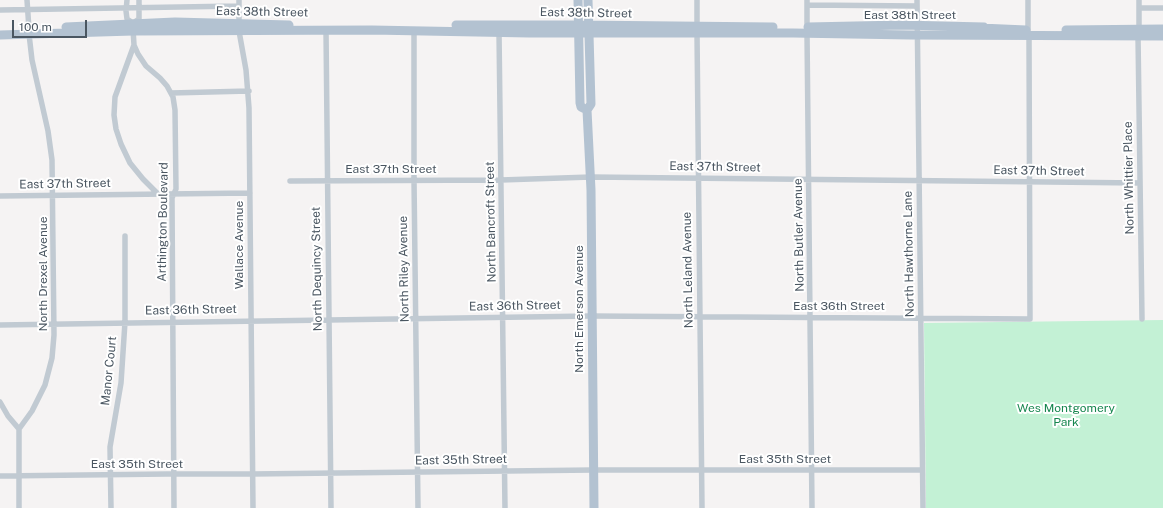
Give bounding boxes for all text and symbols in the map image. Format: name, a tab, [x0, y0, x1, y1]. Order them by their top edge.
street label: East 38th Street	[216, 4, 308, 20]
street label: East 38th Street	[540, 5, 632, 21]
street label: East 38th Street	[864, 8, 956, 22]
scale bar	[14, 12, 89, 38]
text: 100 m	[19, 20, 52, 34]
street label: North Whittier Place	[1121, 121, 1137, 235]
street label: East 37th Street	[669, 159, 761, 175]
street label: North Bancroft Street	[483, 161, 499, 283]
street label: Arthington Boulevard	[155, 162, 171, 282]
street label: East 37th Street	[345, 162, 437, 176]
street label: East 37th Street	[993, 163, 1085, 179]
street label: East 37th Street	[19, 176, 111, 192]
street label: North Butler Avenue	[791, 178, 807, 292]
street label: North Hawthorne Lane	[901, 191, 917, 317]
street label: Wallace Avenue	[232, 201, 246, 289]
street label: North Dequincy Street	[309, 206, 325, 332]
street label: North Leland Avenue	[680, 212, 696, 328]
street label: North Drexel Avenue	[36, 216, 50, 332]
street label: North Riley Avenue	[396, 216, 412, 322]
street label: North Emerson Avenue	[572, 245, 586, 373]
street label: East 36th Street	[469, 298, 561, 314]
street label: East 36th Street	[793, 299, 885, 313]
street label: East 36th Street	[145, 302, 237, 318]
street label: Manor Court	[98, 336, 120, 406]
park label: Wes Montgomery Park	[1017, 401, 1115, 429]
street label: East 35th Street	[415, 452, 507, 468]
street label: East 35th Street	[739, 452, 831, 466]
street label: East 35th Street	[91, 457, 183, 471]

